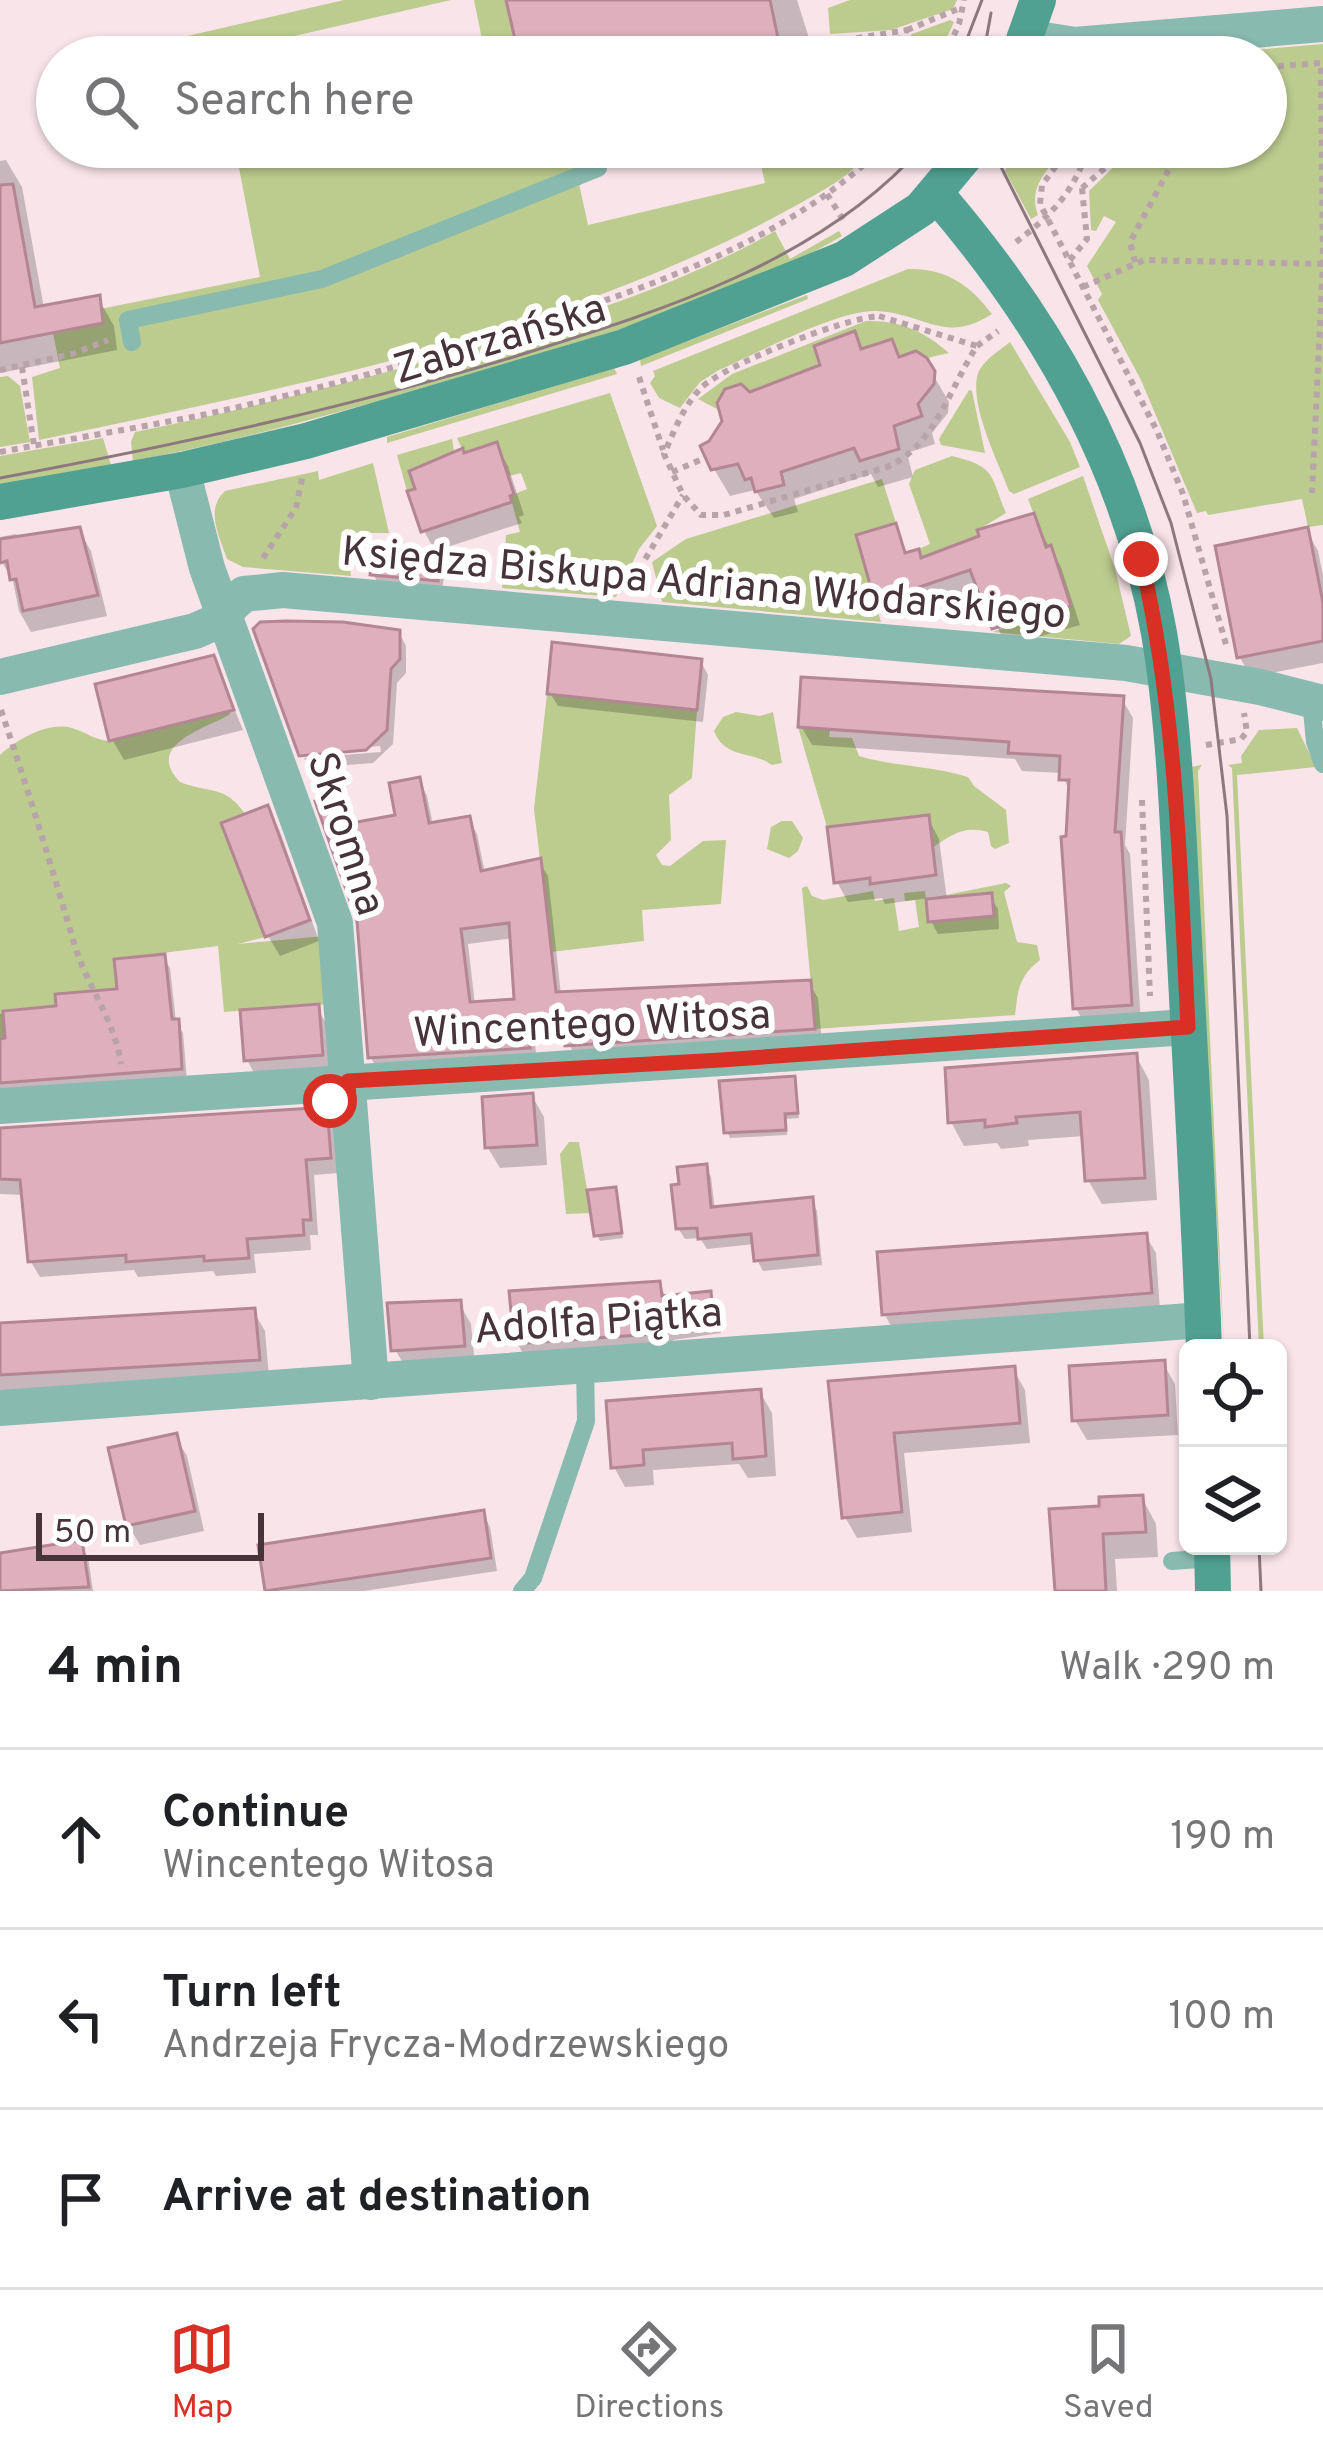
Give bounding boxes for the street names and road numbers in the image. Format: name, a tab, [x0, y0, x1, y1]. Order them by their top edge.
street label: Zabrzańska	[388, 284, 613, 399]
street label: Księdza Biskupa Adriana Włodarskiego	[339, 527, 1068, 644]
street label: Skromna	[293, 746, 395, 923]
street label: Wincentego Witosa	[412, 991, 772, 1062]
street label: Adolfa Piątka	[472, 1288, 724, 1359]

